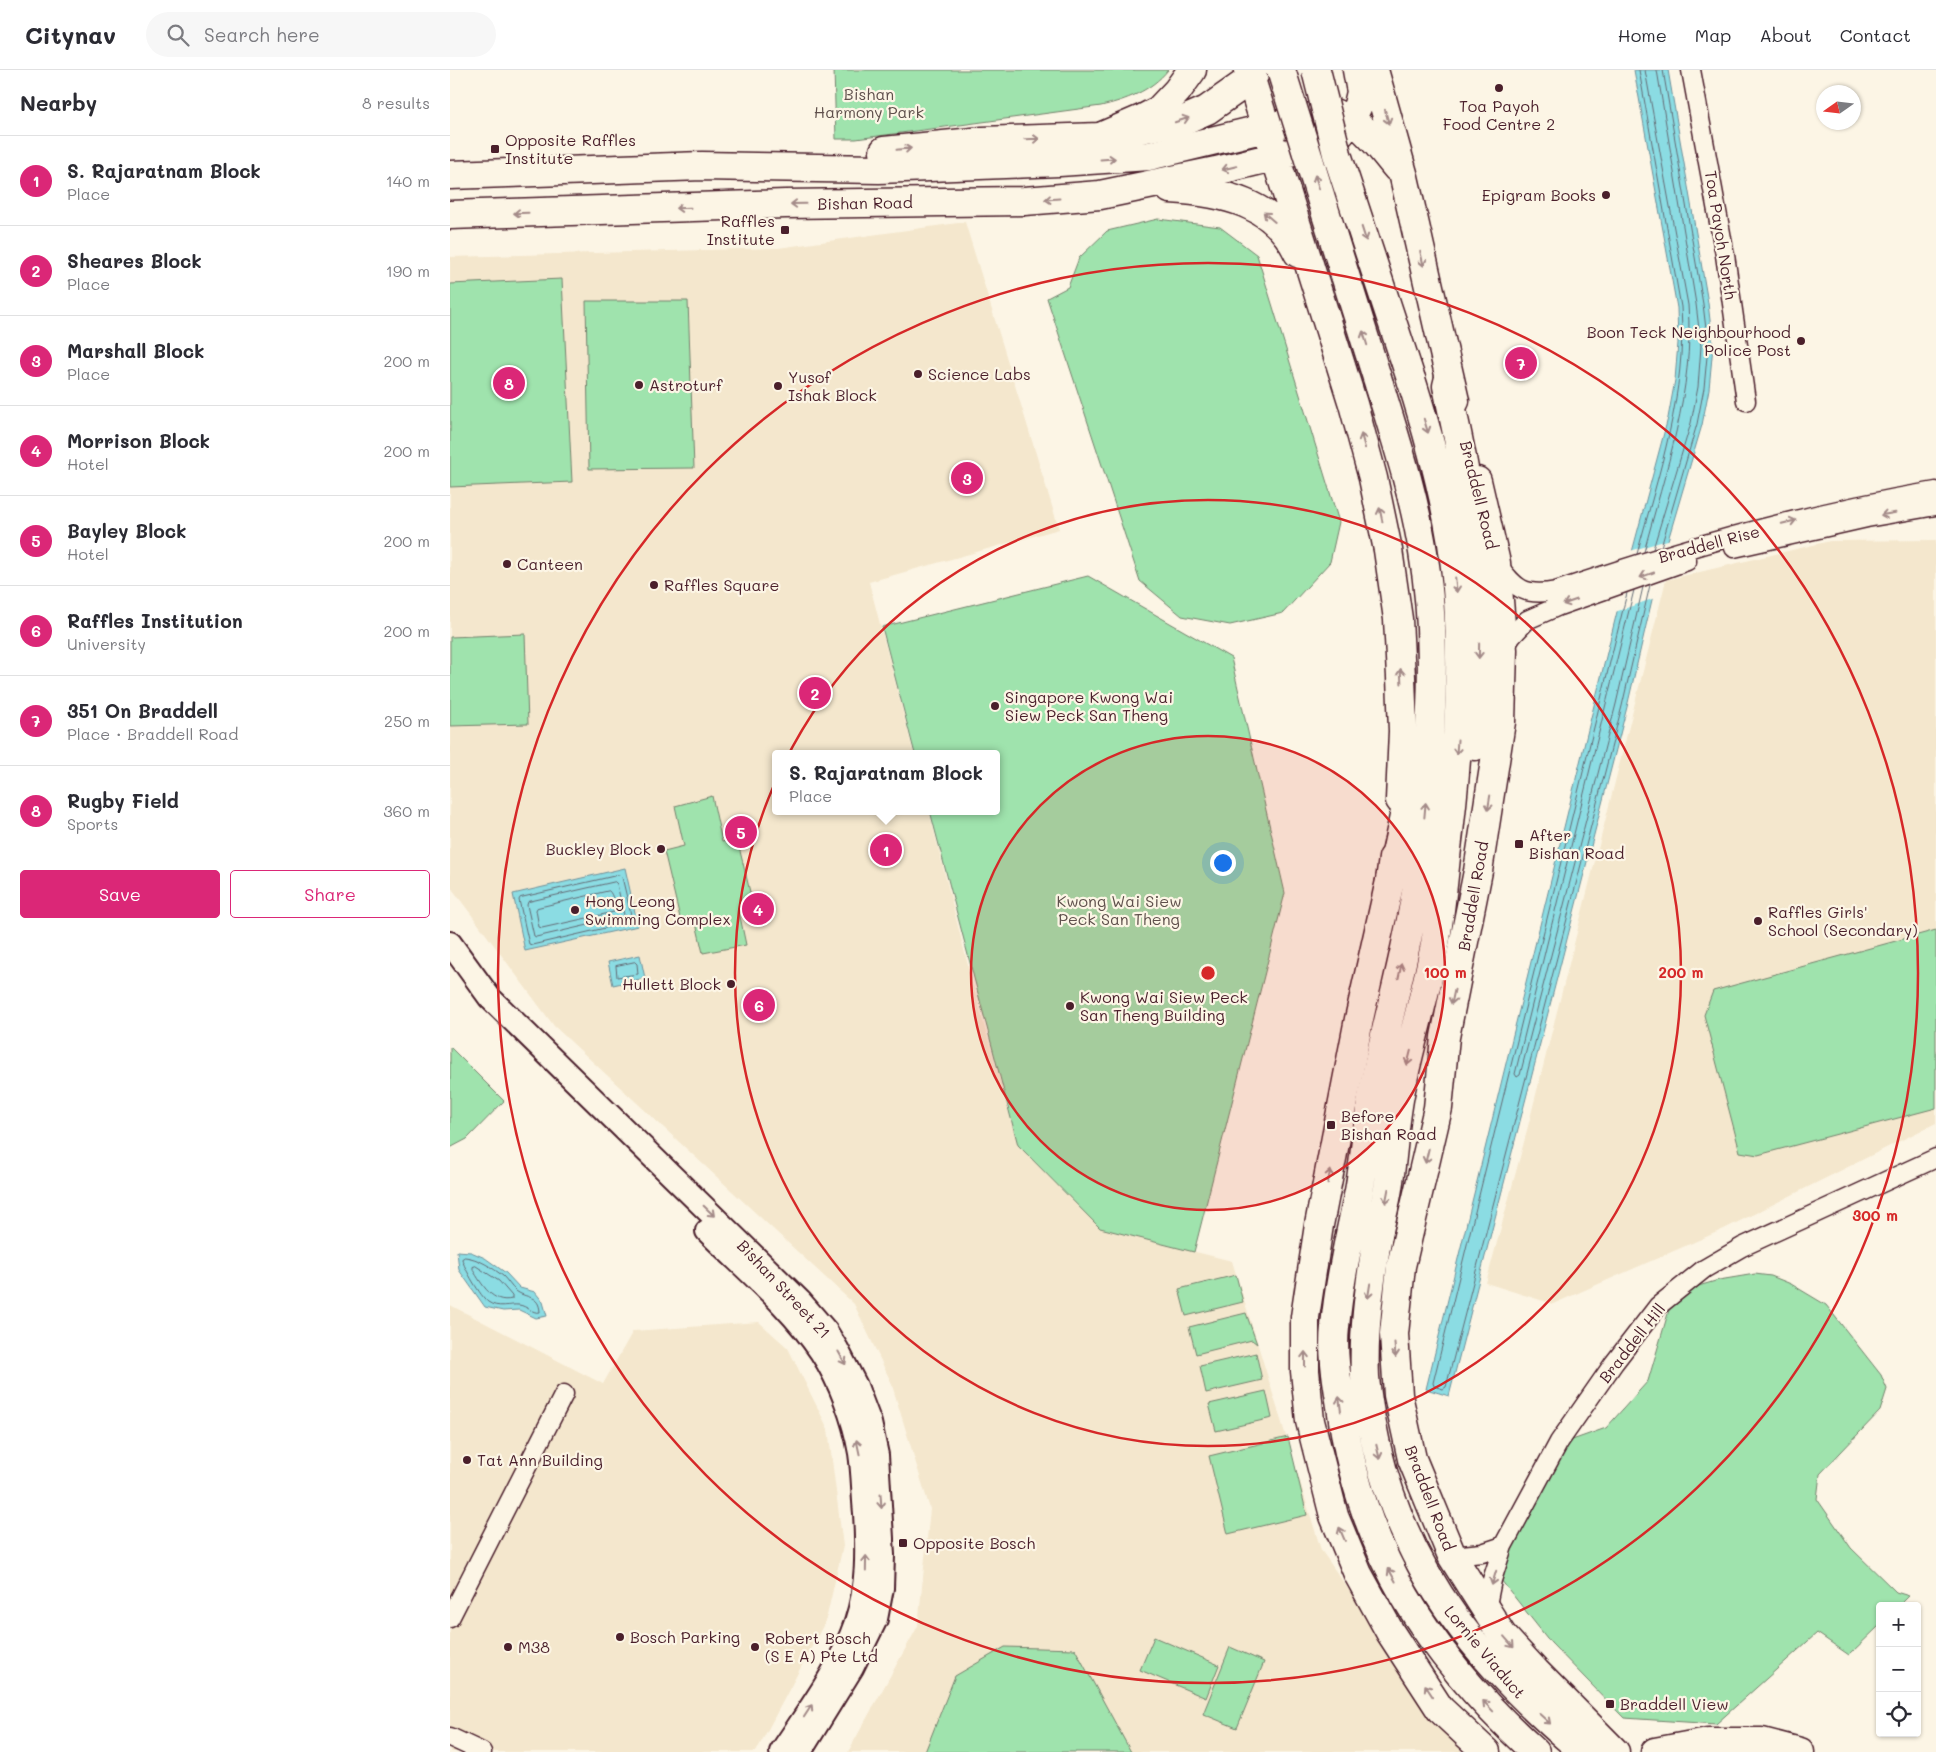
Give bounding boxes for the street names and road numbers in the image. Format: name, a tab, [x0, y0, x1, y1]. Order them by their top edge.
street label: Toa Payoh North	[1701, 169, 1742, 301]
street label: Bishan Road	[817, 191, 913, 214]
street label: Braddell Road	[1456, 438, 1503, 551]
street label: Braddell Rise	[1656, 520, 1762, 567]
street label: Braddell Road	[1453, 839, 1492, 952]
street label: Bishan Street 21	[733, 1235, 836, 1343]
street label: Braddell Hill	[1594, 1299, 1669, 1387]
street label: Braddell Road	[1401, 1442, 1460, 1553]
street label: Lornie Viaduct	[1440, 1601, 1530, 1703]

